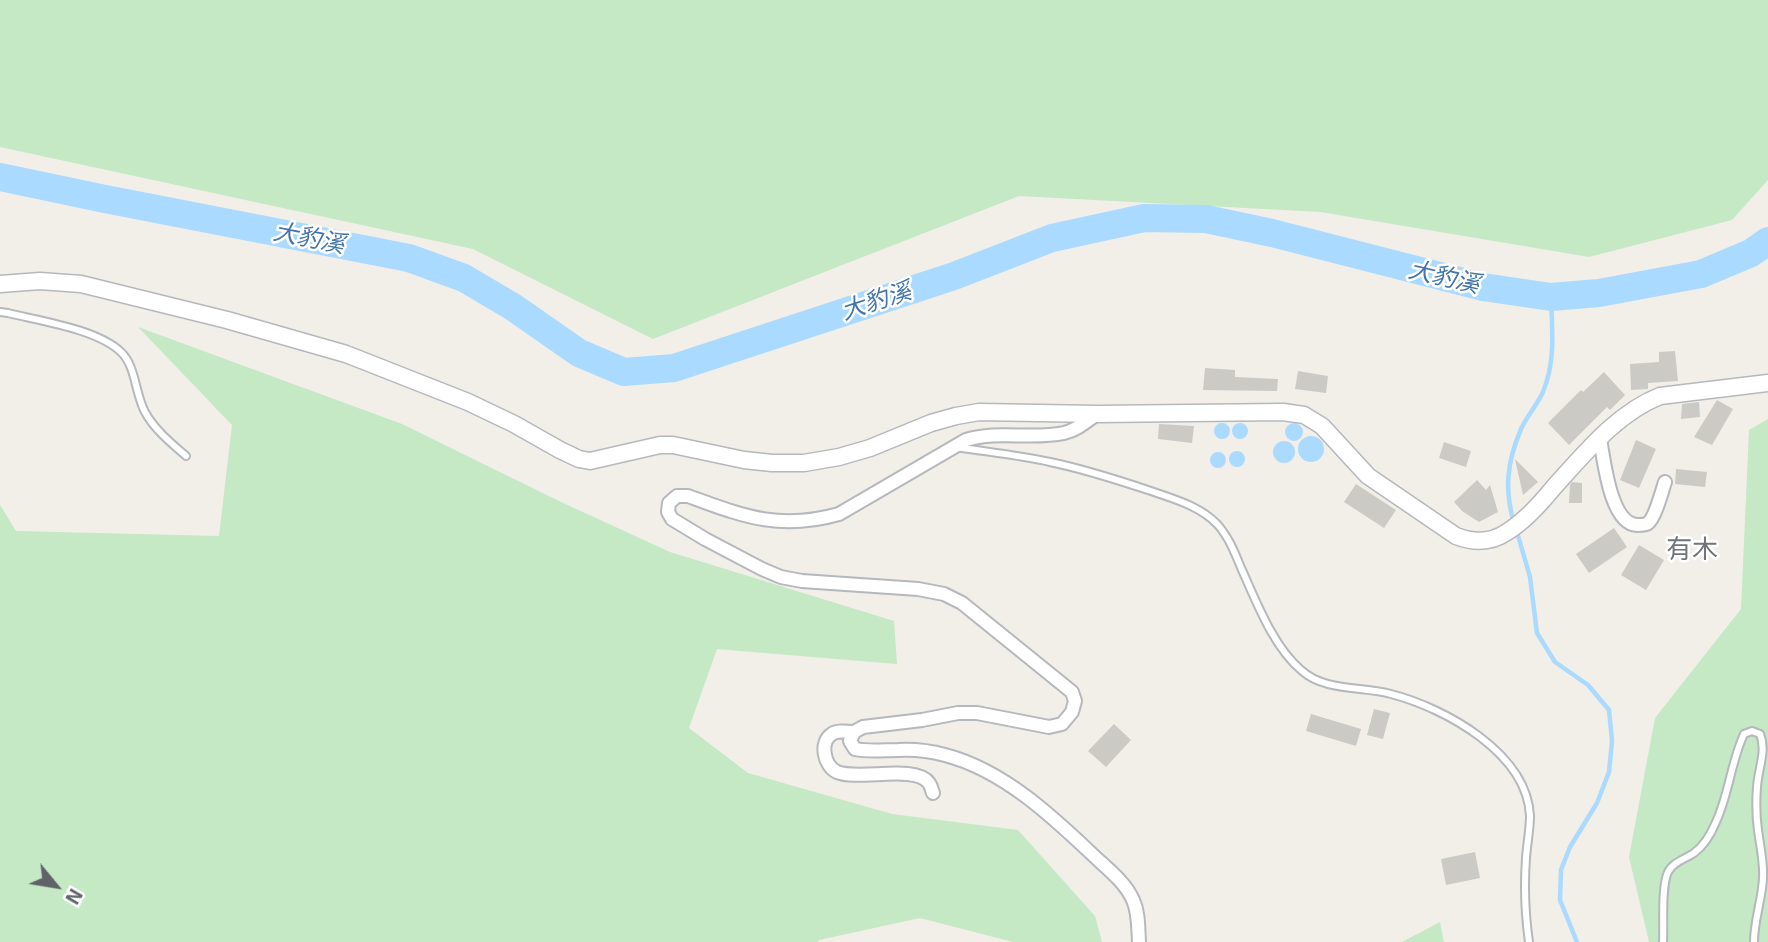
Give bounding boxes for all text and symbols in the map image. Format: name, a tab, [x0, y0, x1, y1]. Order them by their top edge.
water label: 大豹溪	[271, 217, 347, 259]
water label: 大豹溪	[1406, 255, 1482, 299]
water label: 大豹溪	[837, 276, 915, 326]
district label: 有木	[1666, 533, 1718, 565]
north arrow	[21, 851, 91, 921]
text: N	[61, 885, 88, 908]

